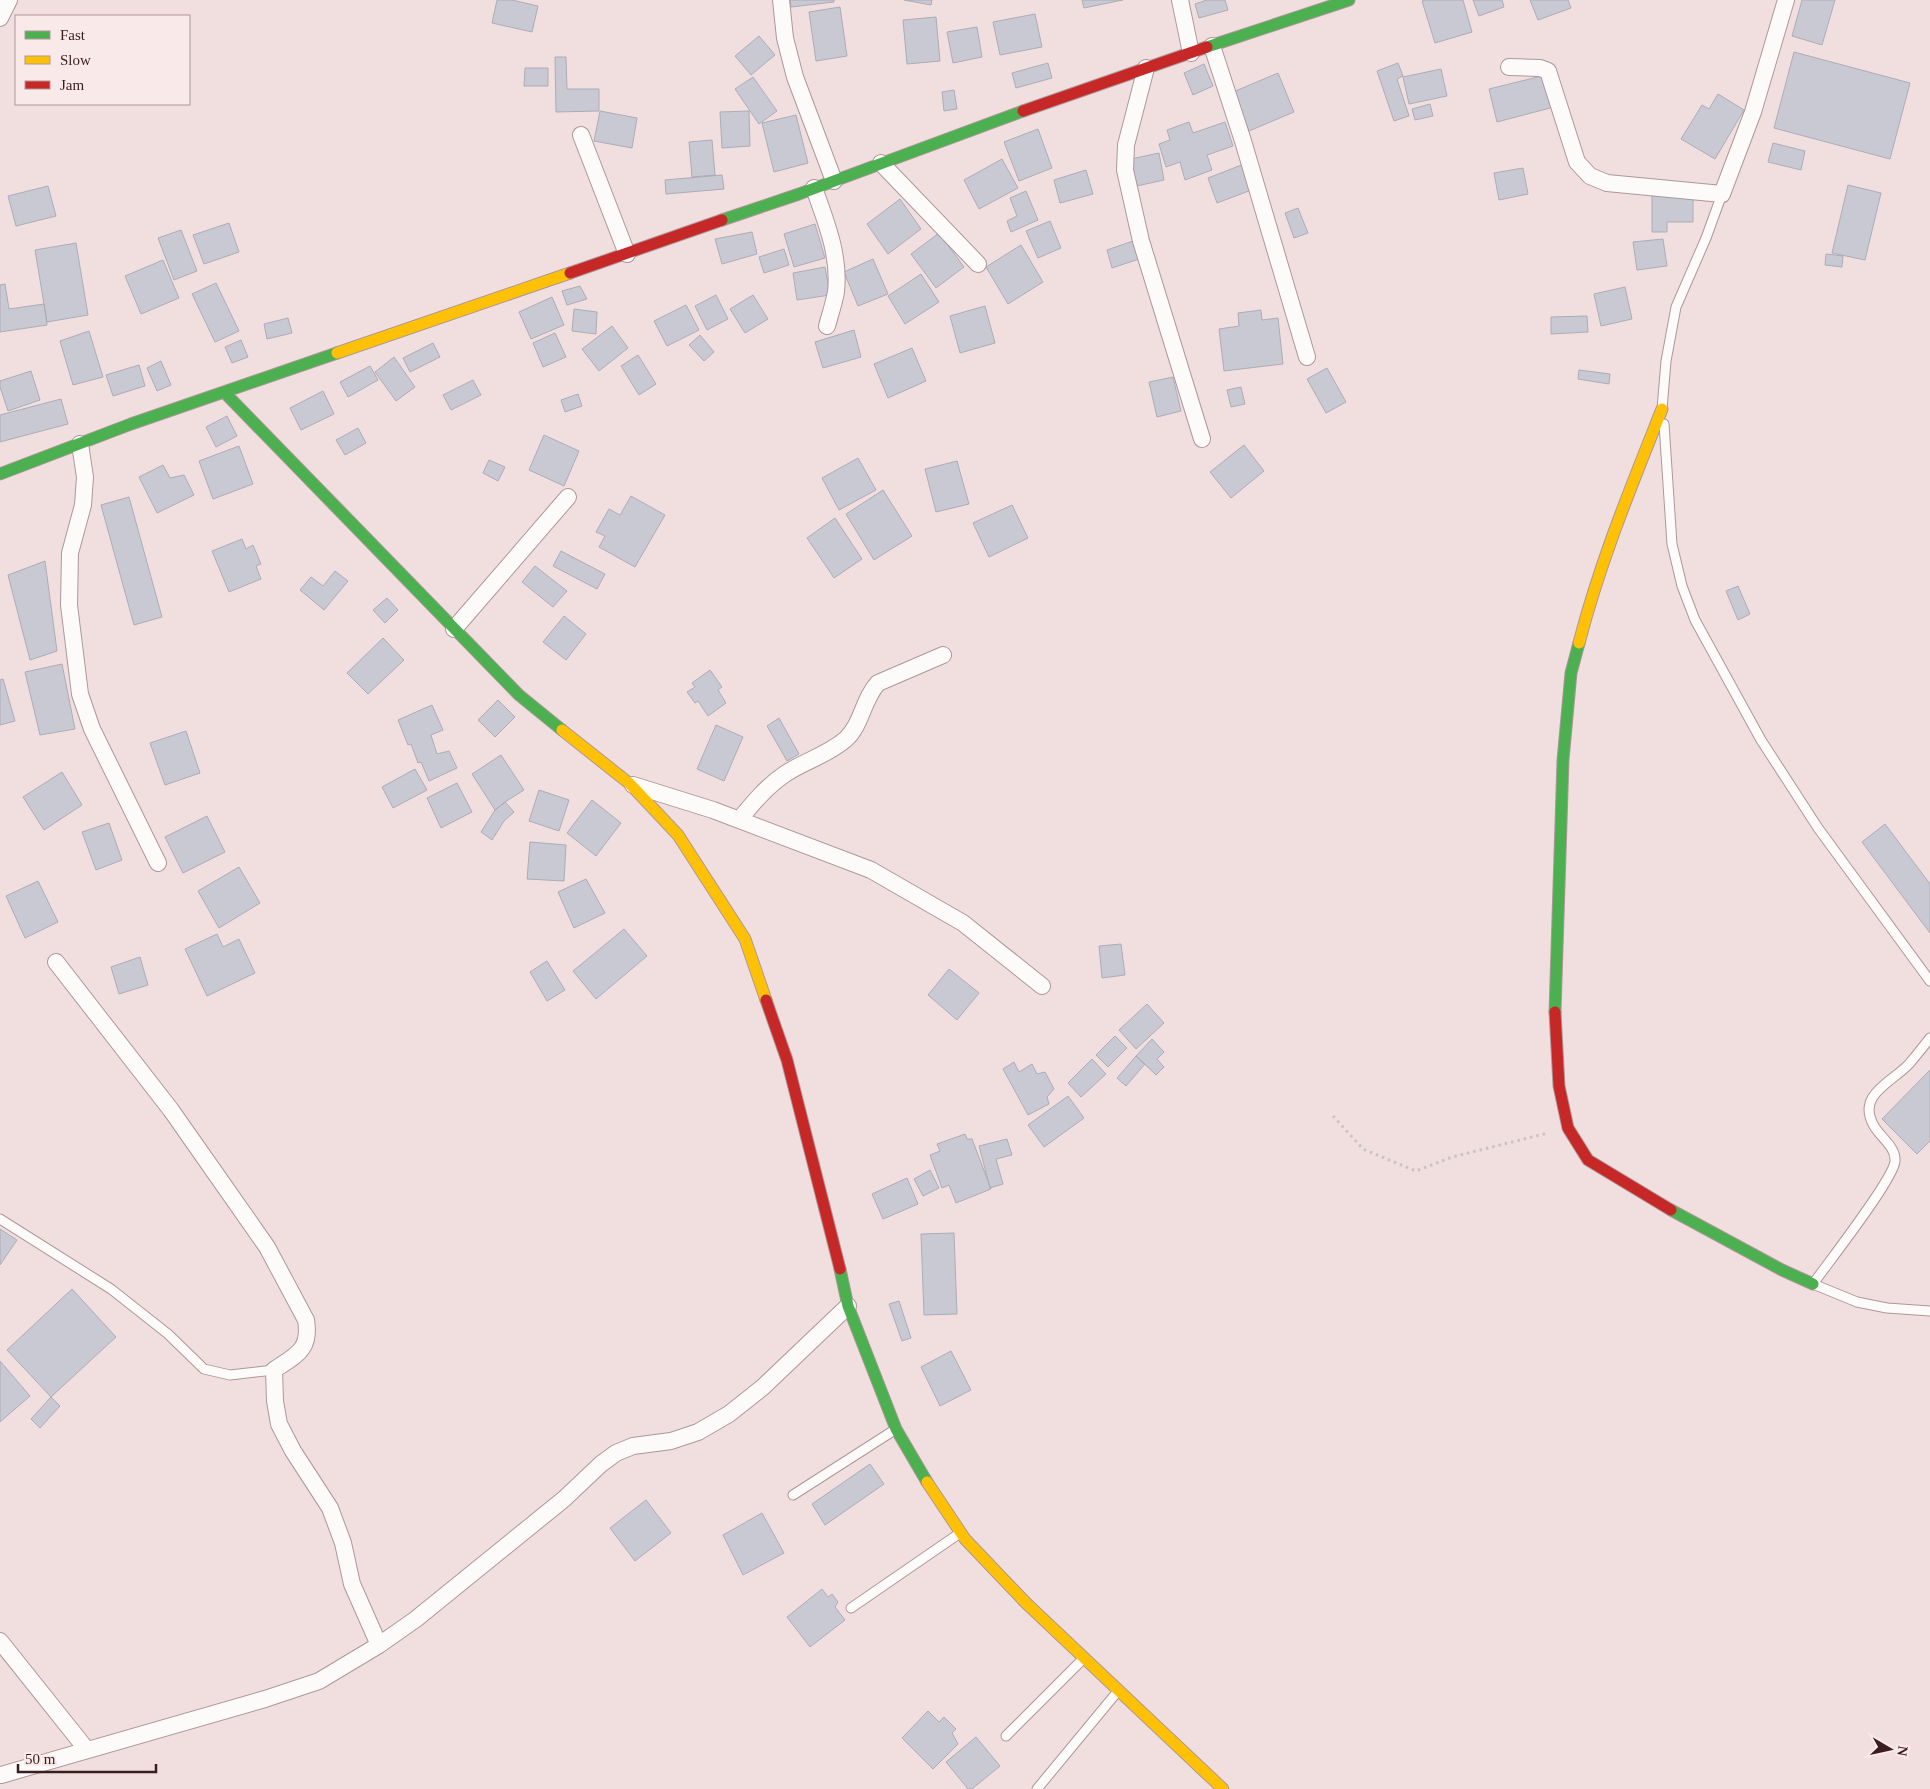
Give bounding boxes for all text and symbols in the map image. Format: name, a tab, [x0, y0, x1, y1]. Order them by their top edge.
legend	[15, 15, 190, 105]
text: Fast	[60, 27, 86, 43]
text: Slow	[60, 52, 91, 68]
text: Jam	[60, 77, 84, 93]
north arrow	[1865, 1724, 1915, 1774]
scale bar	[18, 1742, 155, 1774]
text: N	[1894, 1745, 1911, 1757]
text: 50 m	[25, 1751, 56, 1767]

